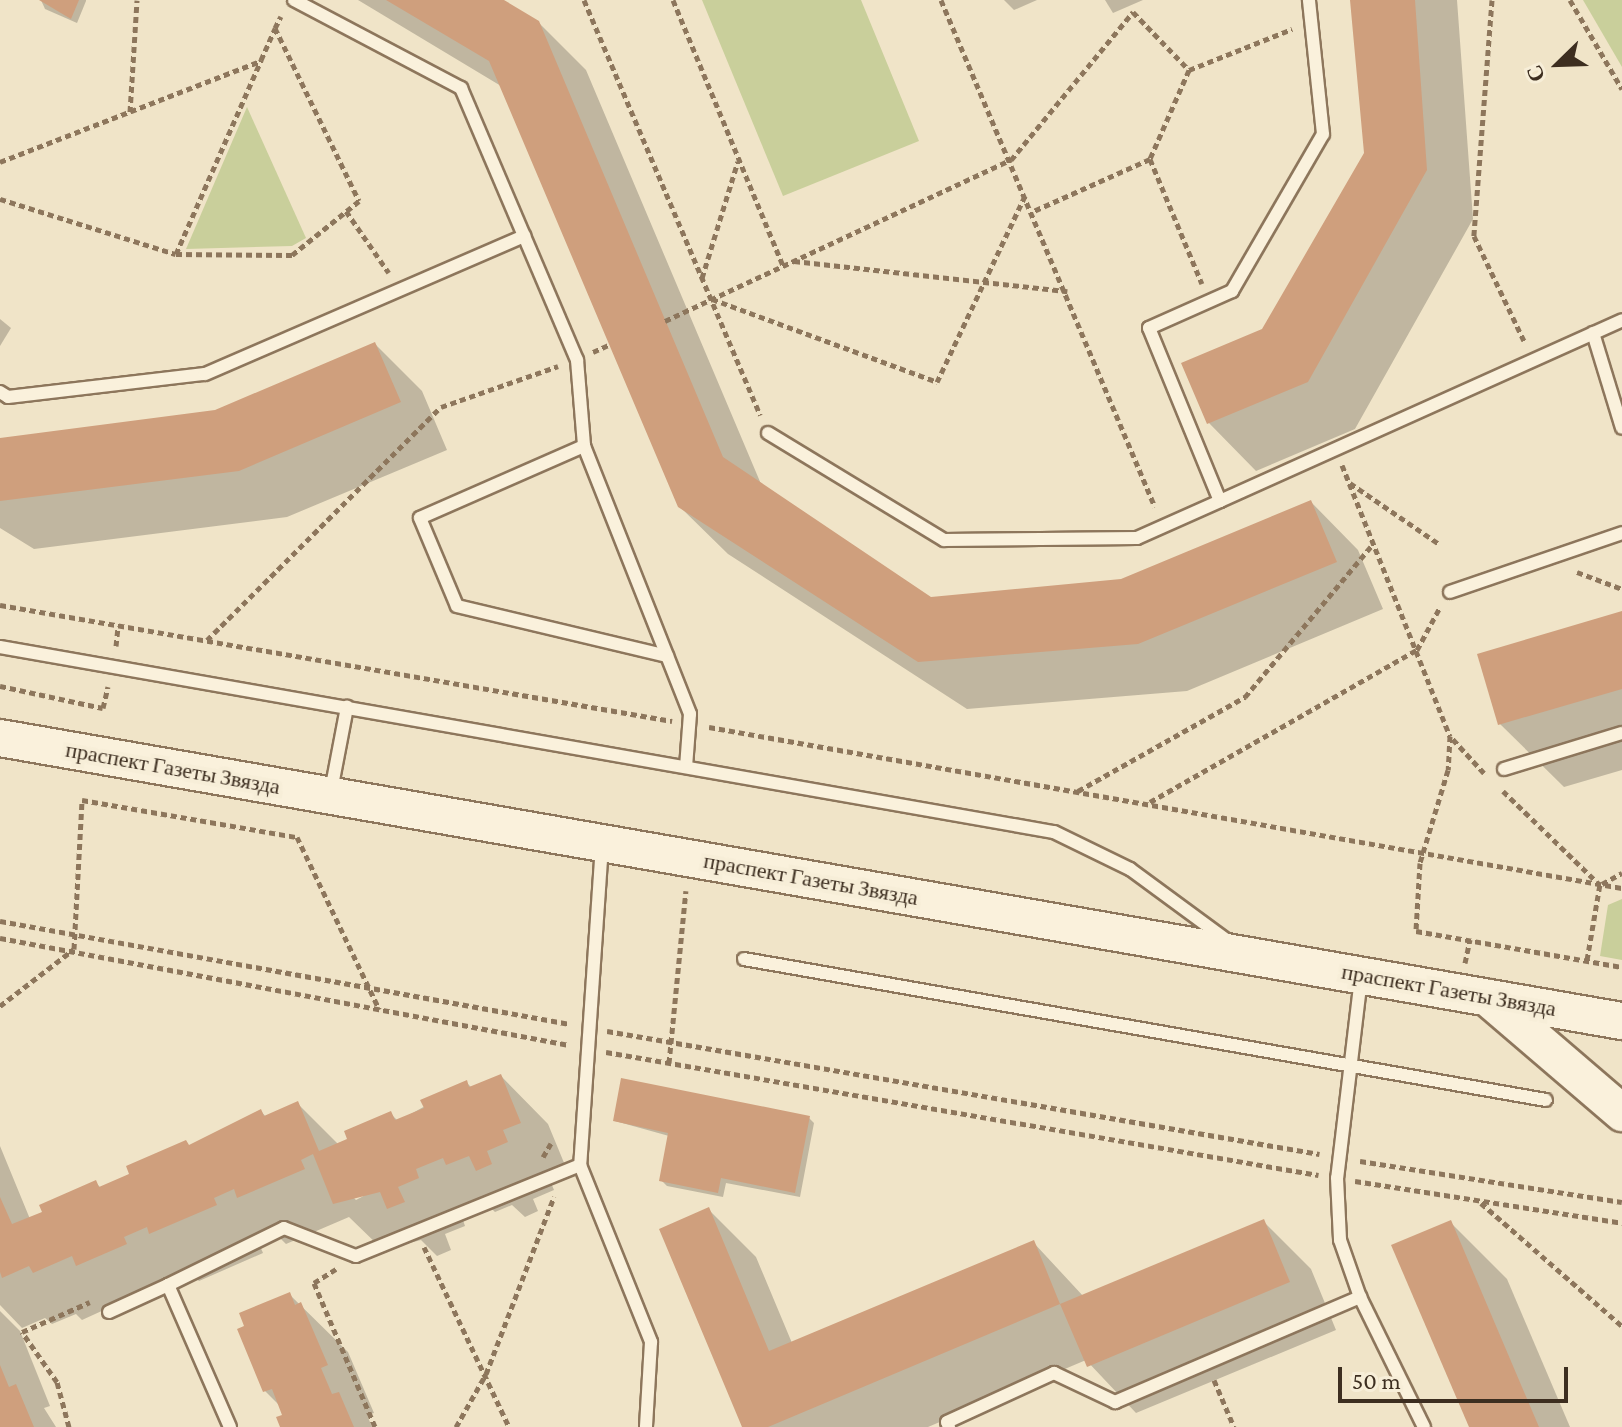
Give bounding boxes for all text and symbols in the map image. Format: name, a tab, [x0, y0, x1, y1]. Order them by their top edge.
north arrow	[1518, 24, 1598, 104]
text: С	[1521, 61, 1550, 86]
street label: праспект Газеты Звязда	[64, 736, 282, 800]
street label: праспект Газеты Звязда	[702, 847, 920, 911]
street label: праспект Газеты Звязда	[1340, 958, 1558, 1022]
scale bar	[1342, 1351, 1572, 1401]
text: 50 m	[1352, 1367, 1401, 1394]

